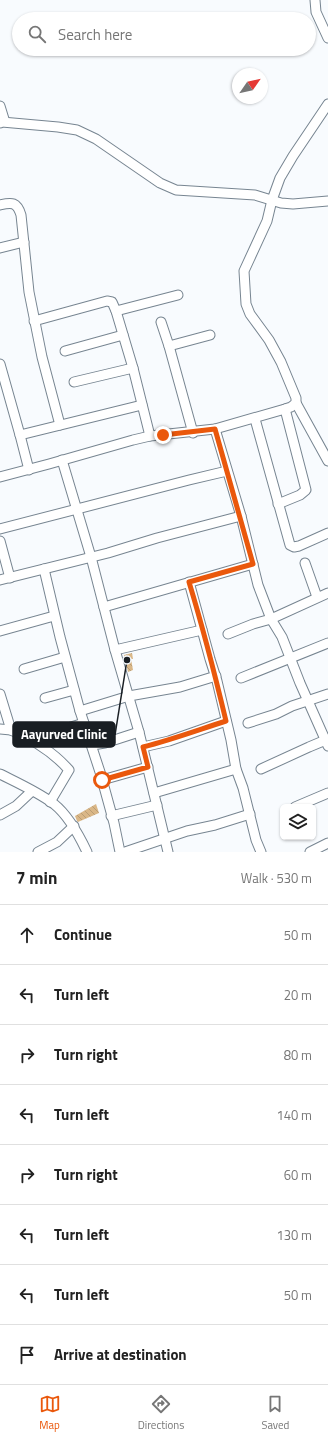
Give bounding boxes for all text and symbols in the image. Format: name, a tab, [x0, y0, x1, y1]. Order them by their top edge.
search box	[12, 12, 316, 56]
icon: search	[26, 23, 48, 45]
text: Search here	[58, 23, 132, 46]
north arrow	[232, 68, 268, 104]
route end	[154, 426, 172, 444]
callout: Aayurved Clinic	[13, 722, 115, 747]
text: Aayurved Clinic	[21, 724, 107, 744]
route start	[93, 771, 111, 789]
map controls	[280, 804, 316, 840]
button: layers	[280, 804, 316, 840]
text: 7 min	[16, 865, 57, 891]
text: Walk · 530 m	[241, 868, 312, 888]
text: Continue	[54, 923, 112, 946]
icon: ahead	[16, 924, 38, 946]
text: 50 m	[284, 925, 312, 945]
text: Turn left	[54, 983, 109, 1006]
icon: left	[16, 984, 38, 1006]
text: 20 m	[284, 985, 312, 1005]
text: Turn right	[54, 1043, 118, 1066]
icon: right	[16, 1044, 38, 1066]
text: 80 m	[284, 1045, 312, 1065]
text: Turn left	[54, 1103, 109, 1126]
icon: left	[16, 1104, 38, 1126]
text: 140 m	[276, 1105, 312, 1125]
text: Turn right	[54, 1163, 118, 1186]
icon: right	[16, 1164, 38, 1186]
text: 60 m	[284, 1165, 312, 1185]
text: Turn left	[54, 1223, 109, 1246]
icon: left	[16, 1224, 38, 1246]
text: 130 m	[276, 1225, 312, 1245]
text: Turn left	[54, 1283, 109, 1306]
icon: left	[16, 1284, 38, 1306]
text: 50 m	[284, 1285, 312, 1305]
text: Arrive at destination	[54, 1343, 187, 1366]
icon: arrive	[16, 1344, 38, 1366]
tab: Map	[39, 1393, 61, 1433]
tab: Directions	[138, 1393, 184, 1433]
tab: Saved	[261, 1393, 289, 1433]

